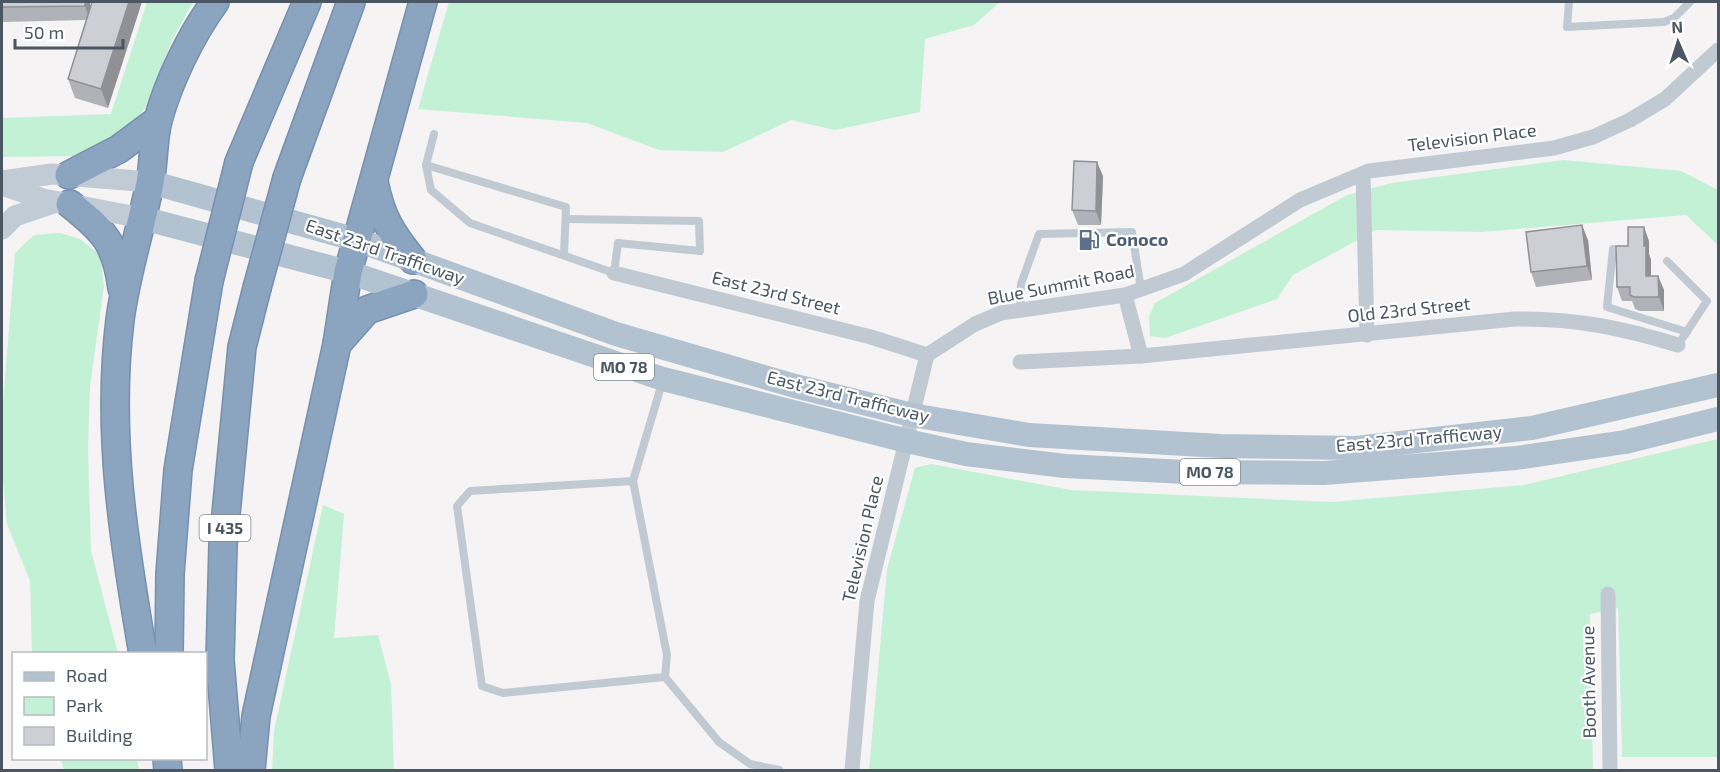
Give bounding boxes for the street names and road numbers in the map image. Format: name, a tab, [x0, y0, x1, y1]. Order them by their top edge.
street label: Television Place	[1406, 118, 1538, 156]
street label: East 23rd Trafficway	[303, 214, 468, 289]
street label: Blue Summit Road	[986, 259, 1136, 309]
street label: East 23rd Street	[710, 265, 843, 319]
street label: Old 23rd Street	[1346, 292, 1471, 326]
road number: MO 78	[594, 354, 654, 380]
street label: East 23rd Trafficway	[765, 365, 932, 427]
street label: East 23rd Trafficway	[1335, 420, 1503, 456]
road number: MO 78	[1180, 459, 1240, 485]
street label: Television Place	[837, 473, 887, 604]
road number: I 435	[200, 515, 250, 541]
street label: Booth Avenue	[1576, 625, 1600, 739]

